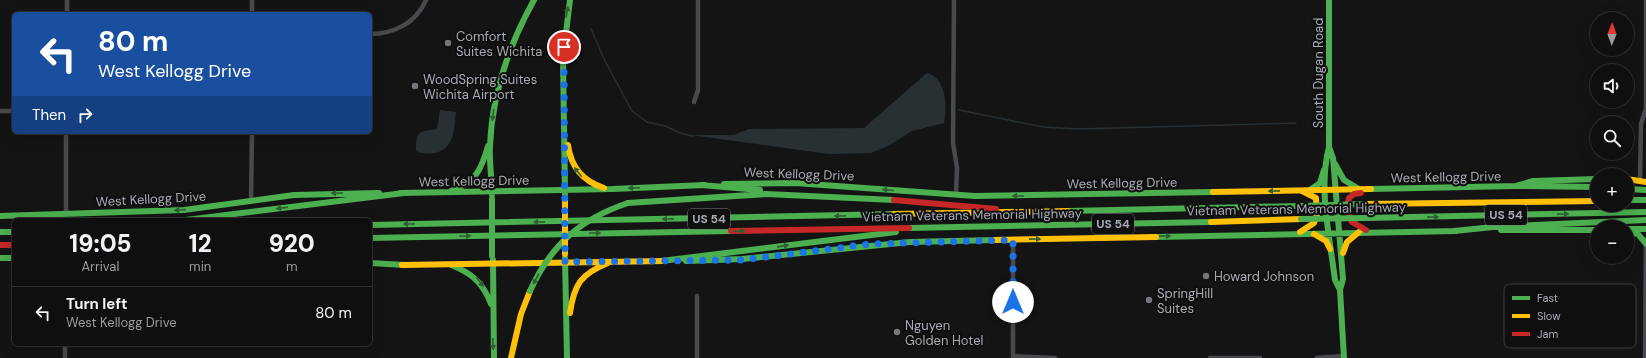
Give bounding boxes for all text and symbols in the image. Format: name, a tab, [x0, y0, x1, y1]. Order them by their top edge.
one-way arrow	[565, 6, 571, 18]
north arrow	[1590, 12, 1634, 56]
map controls	[1590, 12, 1634, 264]
street label: South Dugan Road	[1310, 18, 1327, 128]
text: 80 m	[98, 23, 168, 60]
icon: left	[32, 28, 84, 80]
place label: Comfort Suites Wichita	[456, 28, 542, 60]
pin	[547, 30, 581, 64]
icon: arrive	[553, 36, 575, 58]
marker: Comfort Suites Wichita	[443, 38, 453, 48]
text: West Kellogg Drive	[98, 59, 251, 83]
button: sound	[1590, 64, 1634, 108]
place label: WoodSpring Suites Wichita Airport	[423, 71, 537, 103]
marker: WoodSpring Suites Wichita Airport	[410, 81, 420, 91]
icon: right	[74, 104, 96, 126]
text: Then	[32, 105, 66, 125]
one-way arrow	[490, 109, 497, 121]
button: search	[1590, 116, 1634, 160]
street label: West Kellogg Drive	[743, 164, 855, 184]
one-way arrow	[573, 167, 582, 177]
street label: West Kellogg Drive	[1391, 168, 1501, 186]
button: +	[1590, 168, 1634, 212]
street label: West Kellogg Drive	[419, 172, 529, 190]
street label: West Kellogg Drive	[1067, 174, 1177, 192]
one-way arrow	[628, 185, 640, 192]
one-way arrow	[882, 186, 894, 193]
street label: West Kellogg Drive	[95, 188, 207, 210]
one-way arrow	[1267, 188, 1280, 194]
one-way arrow	[330, 190, 343, 196]
one-way arrow	[1011, 193, 1024, 199]
street label: Vietnam Veterans Memorial Highway	[1186, 199, 1406, 219]
one-way arrow	[276, 204, 288, 211]
street label: Vietnam Veterans Memorial Highway	[862, 205, 1082, 225]
road number: US 54	[1485, 205, 1527, 225]
one-way arrow	[174, 207, 186, 214]
road number: US 54	[688, 209, 730, 229]
one-way arrow	[1557, 211, 1570, 217]
one-way arrow	[833, 213, 846, 219]
road number: US 54	[1092, 214, 1134, 234]
one-way arrow	[1427, 214, 1440, 220]
one-way arrow	[662, 216, 674, 223]
one-way arrow	[532, 219, 545, 225]
button: −	[1590, 220, 1634, 264]
one-way arrow	[403, 221, 415, 228]
one-way arrow	[733, 227, 745, 234]
text: 19:05	[69, 228, 132, 259]
text: 12	[189, 228, 212, 259]
text: 920	[269, 228, 315, 259]
one-way arrow	[589, 230, 602, 236]
one-way arrow	[459, 233, 472, 239]
one-way arrow	[1159, 233, 1171, 240]
one-way arrow	[1029, 236, 1041, 243]
one-way arrow	[777, 243, 789, 249]
text: Arrival	[81, 258, 119, 275]
text: min	[189, 258, 211, 275]
text: m	[286, 258, 298, 275]
place label: Howard Johnson	[1214, 268, 1314, 285]
marker: Howard Johnson	[1201, 271, 1211, 281]
one-way arrow	[533, 273, 539, 285]
one-way arrow	[476, 277, 484, 288]
position arrow	[992, 281, 1034, 323]
legend	[1504, 284, 1636, 348]
place label: SpringHill Suites	[1157, 285, 1213, 317]
text: Fast	[1537, 291, 1558, 305]
text: Turn left	[66, 294, 127, 314]
marker: SpringHill Suites	[1144, 295, 1154, 305]
icon: left	[32, 302, 54, 324]
text: 80 m	[315, 303, 352, 323]
text: Slow	[1537, 309, 1561, 323]
text: West Kellogg Drive	[66, 314, 177, 331]
place label: Nguyen Golden Hotel	[905, 317, 983, 349]
marker: Nguyen Golden Hotel	[892, 327, 902, 337]
text: Jam	[1537, 327, 1558, 341]
one-way arrow	[490, 338, 497, 350]

